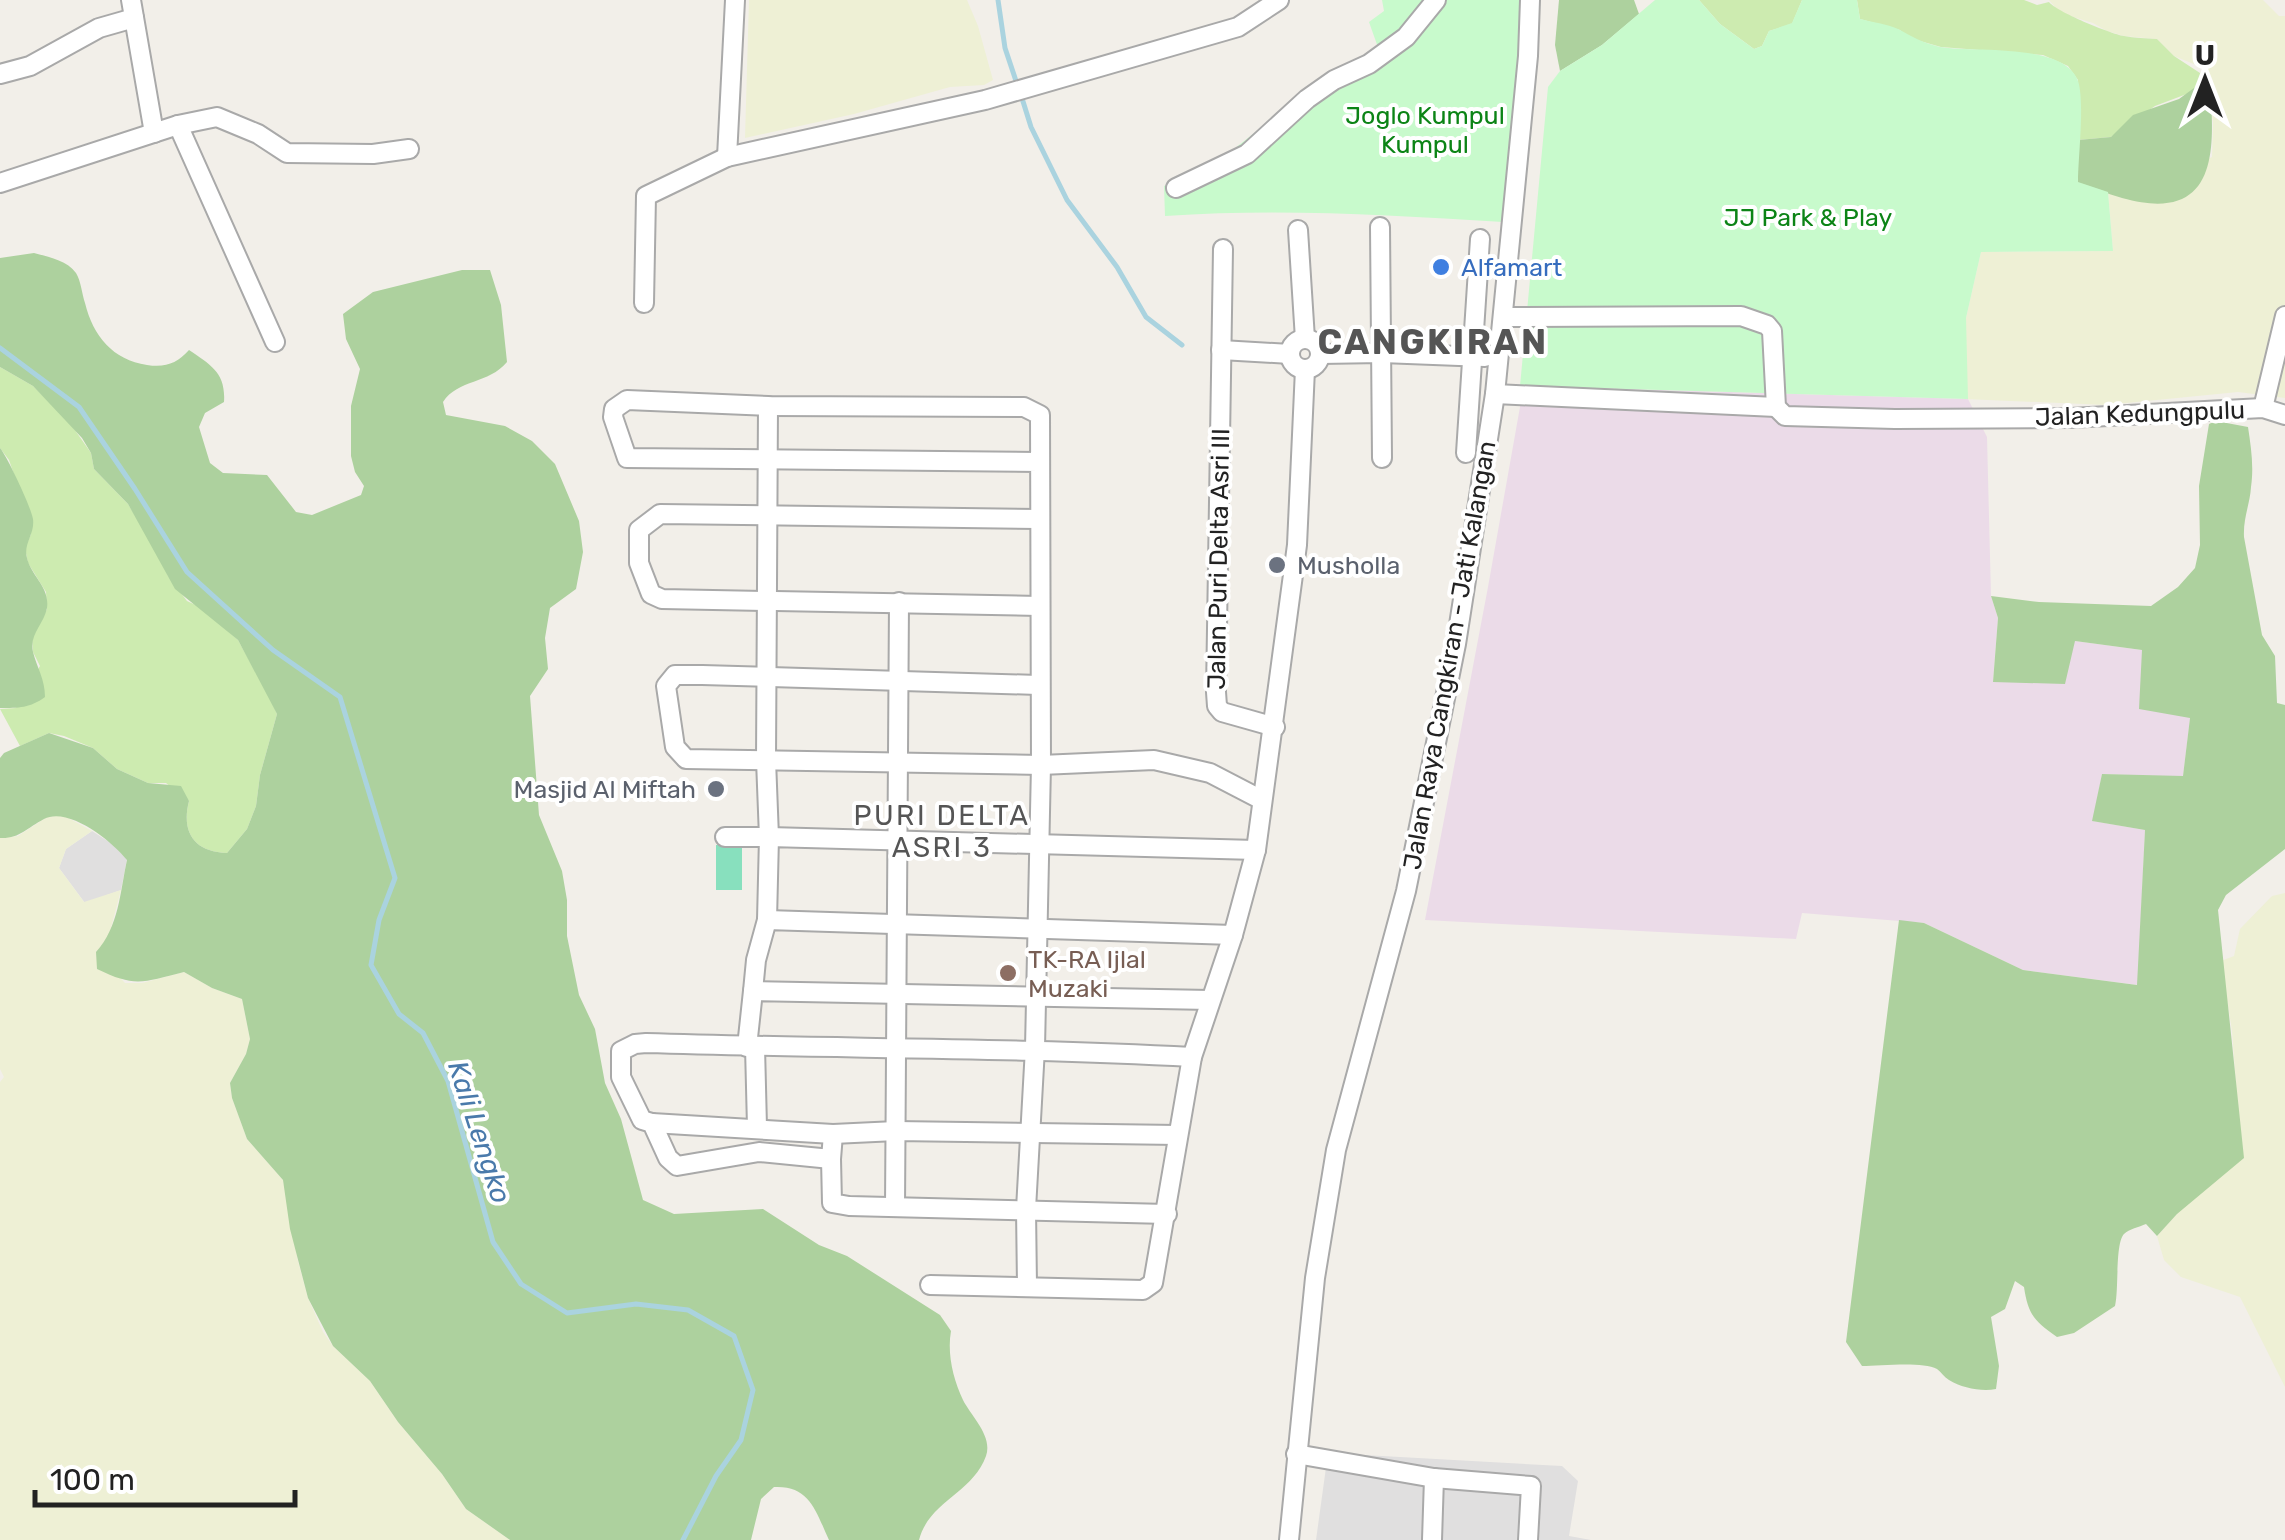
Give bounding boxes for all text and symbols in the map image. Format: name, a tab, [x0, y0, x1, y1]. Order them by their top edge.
north arrow	[2155, 30, 2255, 130]
text: U	[2195, 39, 2215, 72]
park label: Joglo Kumpul Kumpul	[1345, 101, 1505, 159]
park label: JJ Park & Play	[1724, 203, 1893, 232]
place label: Alfamart	[1461, 253, 1563, 282]
marker: Alfamart	[1430, 256, 1452, 278]
district label: CANGKIRAN	[1317, 321, 1549, 363]
street label: Jalan Kedungpulu	[2035, 395, 2245, 432]
street label: Jalan Puri Delta Asri III	[1202, 428, 1235, 690]
street label: Jalan Raya Cangkiran - Jati Kalangan	[1397, 438, 1502, 872]
place label: Musholla	[1297, 551, 1400, 580]
marker: Musholla	[1266, 554, 1288, 576]
place label: Masjid Al Miftah	[514, 775, 696, 804]
marker: Masjid Al Miftah	[705, 778, 727, 800]
district label: PURI DELTA ASRI 3	[853, 799, 1031, 864]
place label: TK-RA Ijlal Muzaki	[1028, 945, 1146, 1003]
marker: TK-RA Ijlal Muzaki	[997, 962, 1019, 984]
water label: Kali Lengko	[441, 1057, 518, 1208]
scale bar	[35, 1445, 295, 1507]
text: 100 m	[50, 1462, 135, 1498]

